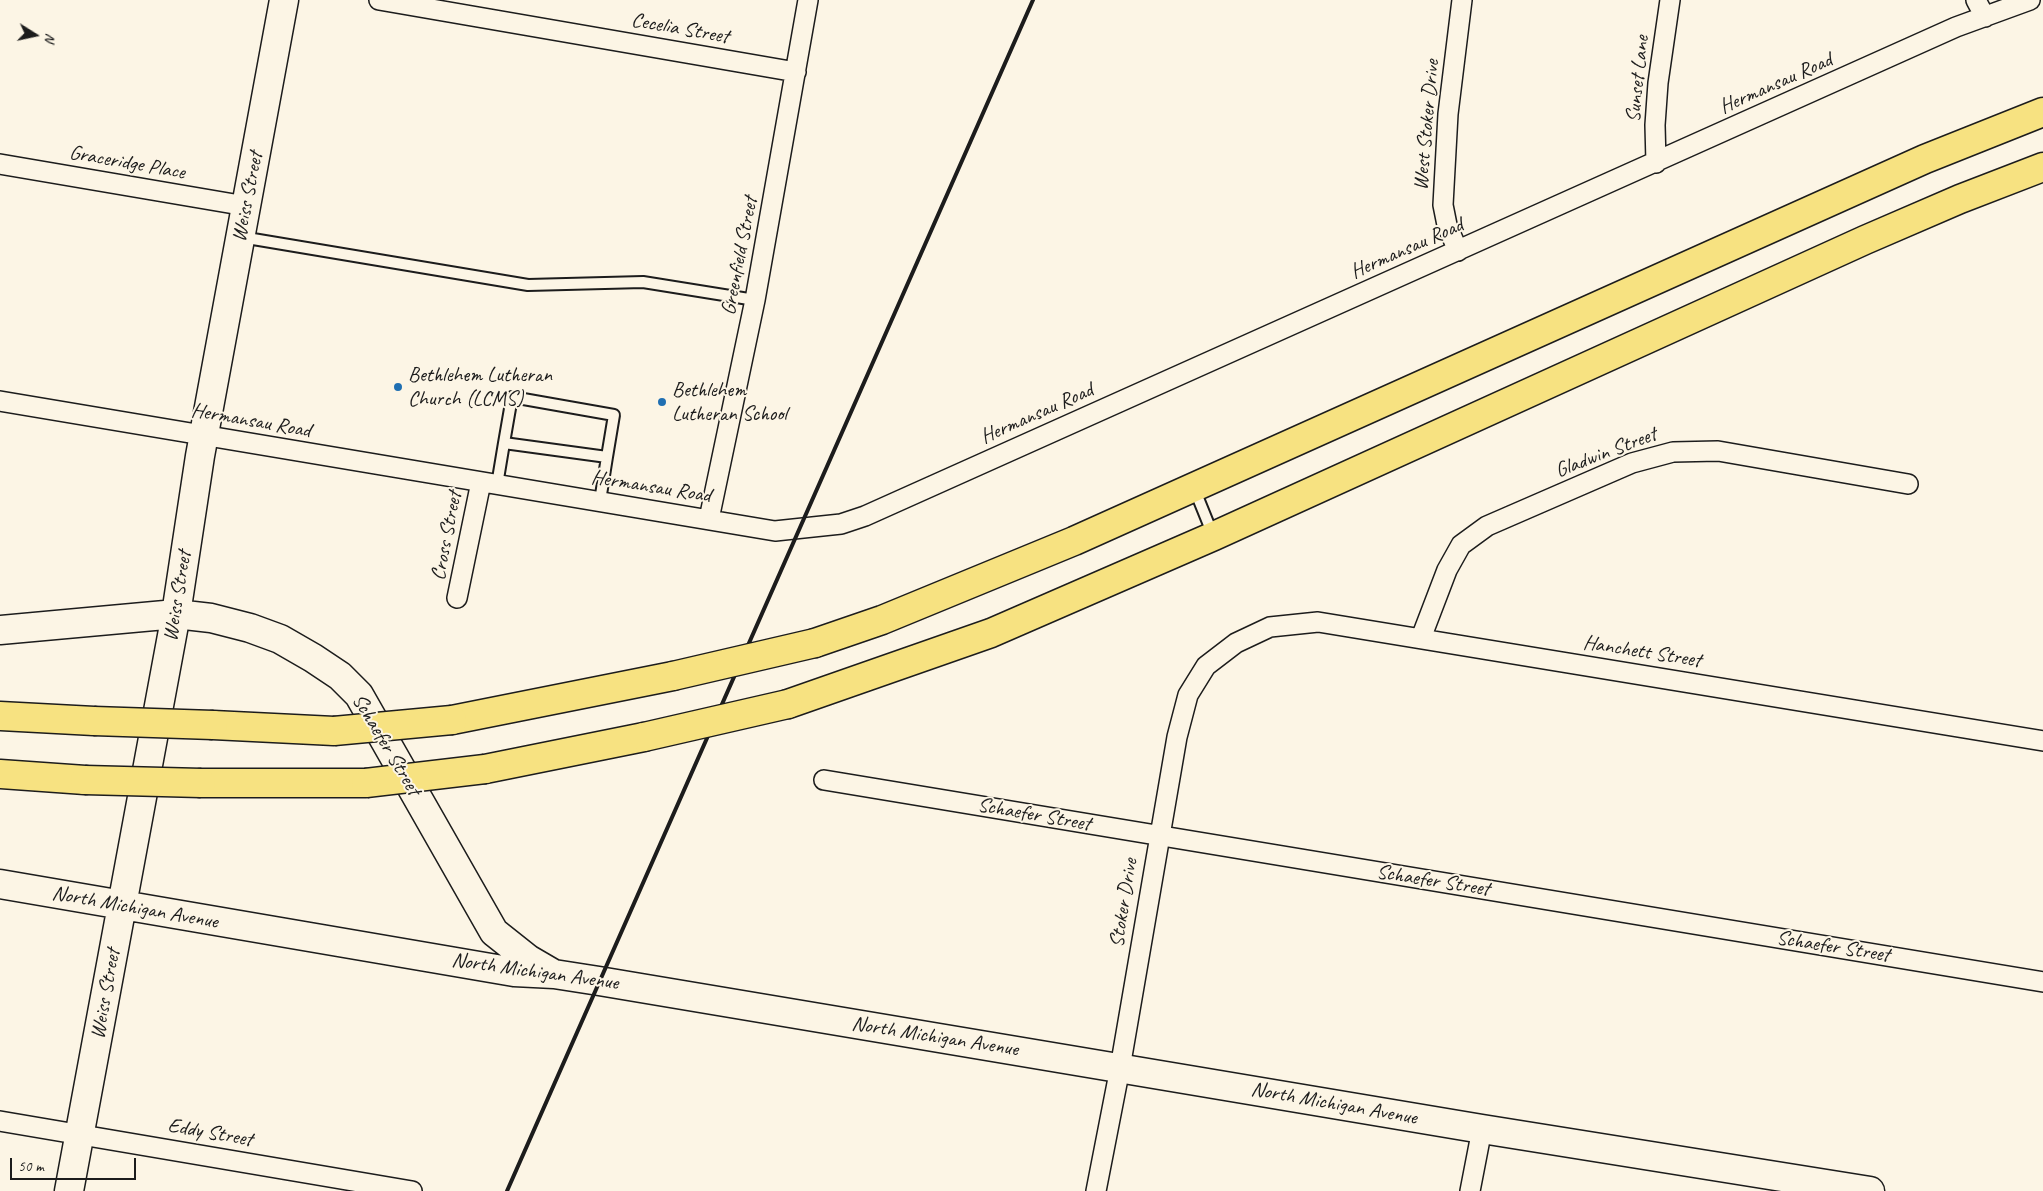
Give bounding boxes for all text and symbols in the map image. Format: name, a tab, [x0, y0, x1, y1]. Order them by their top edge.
street label: Cecelia Street	[629, 8, 731, 50]
north arrow	[10, 10, 60, 60]
text: N	[41, 32, 59, 43]
street label: Sunset Lane	[1621, 34, 1655, 124]
street label: Hermansau Road	[1716, 48, 1836, 120]
street label: West Stoker Drive	[1409, 59, 1445, 191]
street label: Graceridge Place	[67, 140, 187, 186]
street label: Weiss Street	[227, 150, 269, 244]
street label: Greenfield Street	[716, 195, 764, 317]
street label: Hermansau Road	[1347, 213, 1467, 285]
place label: Bethlehem Lutheran Church (LCMS)	[408, 362, 552, 412]
place label: Bethlehem Lutheran School	[672, 377, 787, 427]
street label: Hermansau Road	[977, 378, 1097, 450]
marker: Bethlehem Lutheran Church (LCMS)	[392, 381, 404, 393]
marker: Bethlehem Lutheran School	[656, 396, 668, 408]
street label: Hermansau Road	[189, 398, 313, 444]
street label: Gladwin Street	[1552, 422, 1660, 484]
street label: Hermansau Road	[589, 465, 713, 509]
street label: Cross Street	[426, 489, 468, 583]
street label: Weiss Street	[158, 549, 198, 643]
street label: Hanchett Street	[1581, 630, 1703, 674]
street label: Schaefer Street	[346, 690, 426, 800]
street label: Schaefer Street	[976, 793, 1092, 837]
street label: Stoker Drive	[1105, 857, 1143, 949]
street label: Schaefer Street	[1375, 860, 1491, 902]
street label: North Michigan Avenue	[50, 881, 220, 935]
street label: Schaefer Street	[1775, 926, 1891, 968]
street label: Weiss Street	[86, 947, 126, 1041]
street label: North Michigan Avenue	[450, 948, 620, 996]
street label: North Michigan Avenue	[850, 1011, 1020, 1063]
street label: North Michigan Avenue	[1249, 1077, 1419, 1131]
street label: Eddy Street	[166, 1113, 254, 1153]
scale bar	[12, 1148, 139, 1180]
text: 50 m	[18, 1157, 44, 1176]

